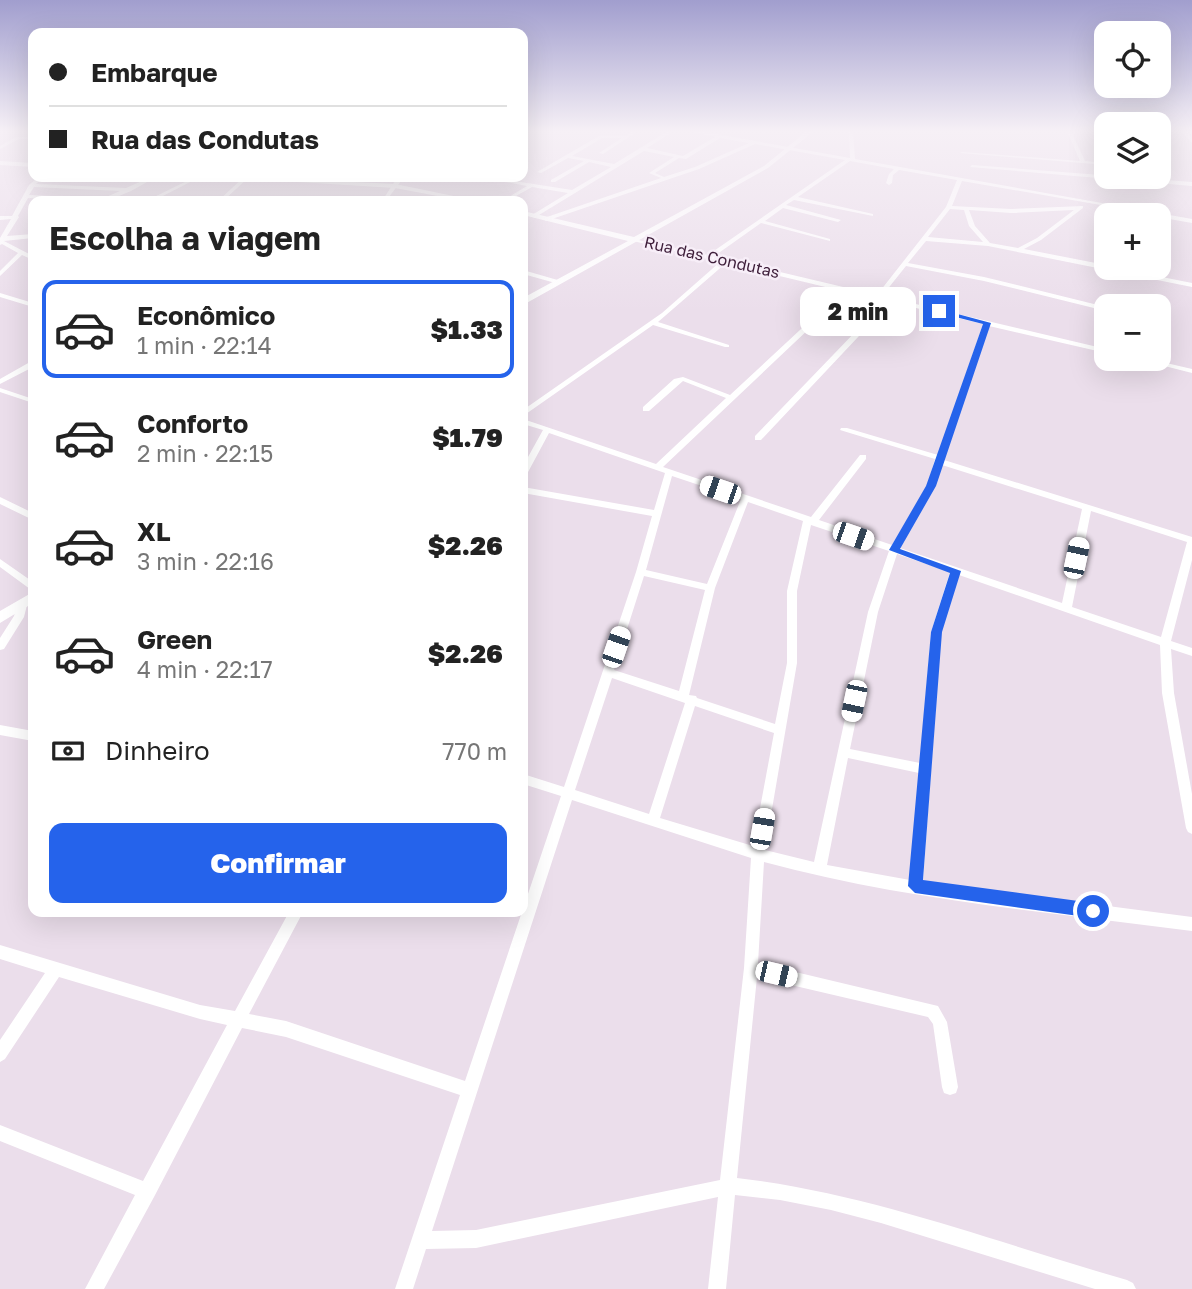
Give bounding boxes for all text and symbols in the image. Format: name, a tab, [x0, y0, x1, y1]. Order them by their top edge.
map controls	[1094, 21, 1171, 371]
button: locate	[1094, 21, 1171, 98]
text: Embarque	[91, 57, 218, 88]
button: layers	[1094, 112, 1171, 189]
text: Rua das Condutas	[91, 124, 319, 155]
button: +	[1094, 203, 1171, 280]
text: Escolha a viagem	[49, 219, 321, 257]
street label: Rua das Condutas	[642, 232, 782, 282]
callout: 2 min	[799, 286, 914, 336]
button: −	[1094, 294, 1171, 371]
route end	[923, 295, 955, 327]
text: 2 min	[828, 297, 888, 325]
icon: car	[53, 298, 116, 361]
text: Econômico	[137, 300, 275, 331]
text: $1.33	[431, 314, 503, 345]
text: 1 min · 22:14	[137, 331, 272, 359]
icon: car	[53, 406, 116, 469]
text: Conforto	[137, 408, 248, 439]
text: $1.79	[432, 422, 503, 453]
text: 2 min · 22:15	[137, 439, 273, 467]
car	[697, 473, 744, 507]
icon: car	[53, 514, 116, 577]
text: XL	[137, 516, 171, 547]
car	[830, 519, 877, 553]
text: $2.26	[428, 530, 503, 561]
car	[1062, 535, 1091, 581]
text: 3 min · 22:16	[137, 547, 274, 575]
icon: car	[53, 622, 116, 685]
text: Green	[137, 624, 212, 655]
car	[600, 624, 633, 670]
text: $2.26	[428, 638, 503, 669]
text: 4 min · 22:17	[137, 655, 273, 683]
car	[840, 678, 869, 724]
icon: cash	[49, 732, 87, 770]
text: Dinheiro	[105, 735, 210, 766]
text: 770 m	[442, 737, 507, 765]
car	[749, 806, 776, 852]
button: Confirmar	[49, 823, 507, 903]
route start	[1077, 895, 1109, 927]
car	[754, 959, 799, 989]

